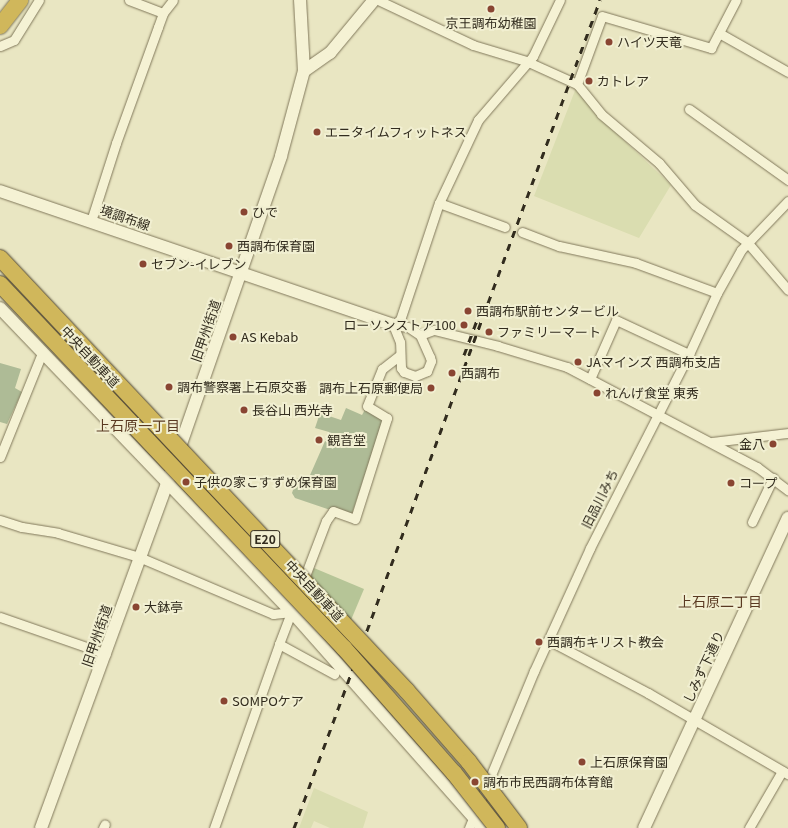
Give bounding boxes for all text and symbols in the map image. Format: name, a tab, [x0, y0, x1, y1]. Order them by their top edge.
marker: 京王調布幼稚園	[486, 4, 496, 14]
place label: 京王調布幼稚園	[446, 15, 536, 31]
place label: ハイツ天竜	[617, 34, 682, 50]
marker: ハイツ天竜	[604, 37, 614, 47]
place label: カトレア	[597, 73, 649, 89]
marker: カトレア	[584, 76, 594, 86]
place label: エニタイムフィットネス	[325, 124, 468, 140]
marker: エニタイムフィットネス	[312, 127, 322, 137]
street label: 境調布線	[98, 202, 152, 234]
place label: ひで	[252, 204, 278, 220]
marker: ひで	[239, 207, 249, 217]
place label: 西調布保育園	[237, 238, 315, 254]
marker: 西調布保育園	[224, 241, 234, 251]
place label: セブン-イレブン	[151, 256, 247, 272]
marker: セブン-イレブン	[138, 259, 148, 269]
street label: 旧甲州街道	[188, 298, 224, 364]
place label: 西調布駅前センタービル	[476, 303, 619, 319]
marker: 西調布駅前センタービル	[463, 306, 473, 316]
place label: ローソンストア100	[343, 317, 456, 333]
marker: ローソンストア100	[459, 320, 469, 330]
street label: 中央自動車道	[58, 323, 122, 391]
place label: ファミリーマート	[497, 324, 601, 340]
marker: ファミリーマート	[484, 327, 494, 337]
place label: AS Kebab	[241, 329, 298, 345]
marker: AS Kebab	[228, 332, 238, 342]
place label: JAマインズ 西調布支店	[586, 354, 721, 370]
marker: JAマインズ 西調布支店	[573, 357, 583, 367]
place label: 西調布	[461, 365, 500, 381]
marker: 西調布	[446, 367, 458, 379]
place label: 調布警察署上石原交番	[177, 379, 307, 395]
place label: 調布上石原郵便局	[319, 380, 423, 396]
marker: 調布警察署上石原交番	[164, 382, 174, 392]
marker: 調布上石原郵便局	[426, 383, 436, 393]
place label: れんげ食堂 東秀	[605, 385, 699, 401]
marker: れんげ食堂 東秀	[592, 388, 602, 398]
place label: 長谷山 西光寺	[252, 402, 333, 418]
marker: 長谷山 西光寺	[239, 405, 249, 415]
district label: 上石原一丁目	[96, 417, 180, 433]
place label: 観音堂	[327, 432, 366, 448]
marker: 観音堂	[314, 435, 324, 445]
place label: 金八	[739, 436, 765, 452]
marker: 金八	[768, 439, 778, 449]
street label: 旧品川みち	[578, 467, 622, 531]
place label: 子供の家こすずめ保育園	[194, 474, 337, 490]
place label: コープ	[739, 475, 778, 491]
marker: 子供の家こすずめ保育園	[181, 477, 191, 487]
marker: コープ	[726, 478, 736, 488]
road number: E20	[250, 529, 280, 549]
street label: 中央自動車道	[282, 557, 346, 625]
district label: 上石原二丁目	[678, 593, 762, 609]
place label: 大鉢亭	[144, 599, 183, 615]
marker: 大鉢亭	[131, 602, 141, 612]
street label: 旧甲州街道	[79, 603, 115, 669]
street label: しみず下通り	[680, 628, 728, 706]
place label: 西調布キリスト教会	[547, 634, 664, 650]
marker: 西調布キリスト教会	[534, 637, 544, 647]
place label: SOMPOケア	[232, 693, 304, 709]
marker: SOMPOケア	[219, 696, 229, 706]
place label: 上石原保育園	[590, 754, 668, 770]
marker: 上石原保育園	[577, 757, 587, 767]
place label: 調布市民西調布体育館	[483, 774, 613, 790]
marker: 調布市民西調布体育館	[470, 777, 480, 787]

